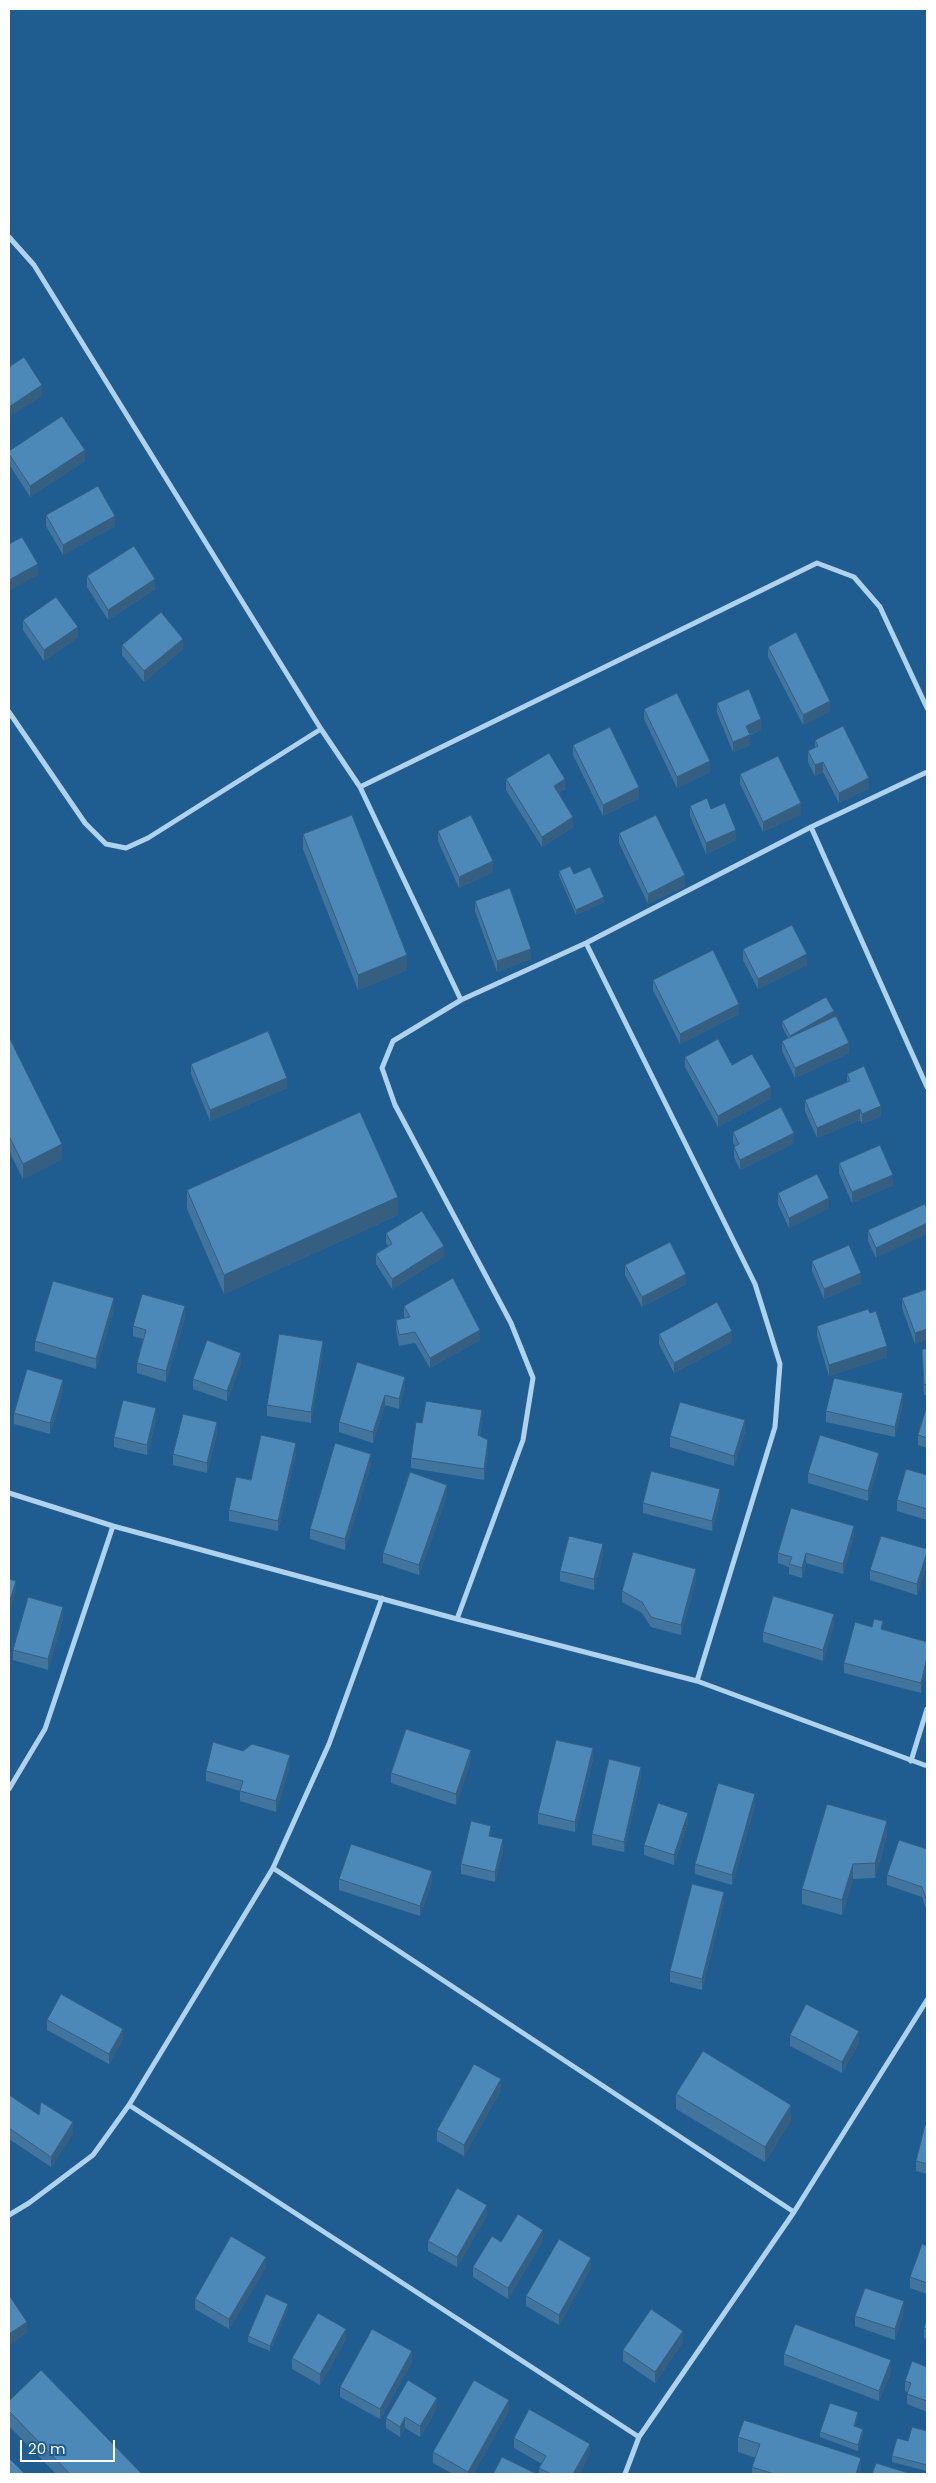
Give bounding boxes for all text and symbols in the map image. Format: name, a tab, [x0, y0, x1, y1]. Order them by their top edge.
scale bar	[22, 2430, 118, 2462]
text: 20 m	[28, 2438, 66, 2459]

